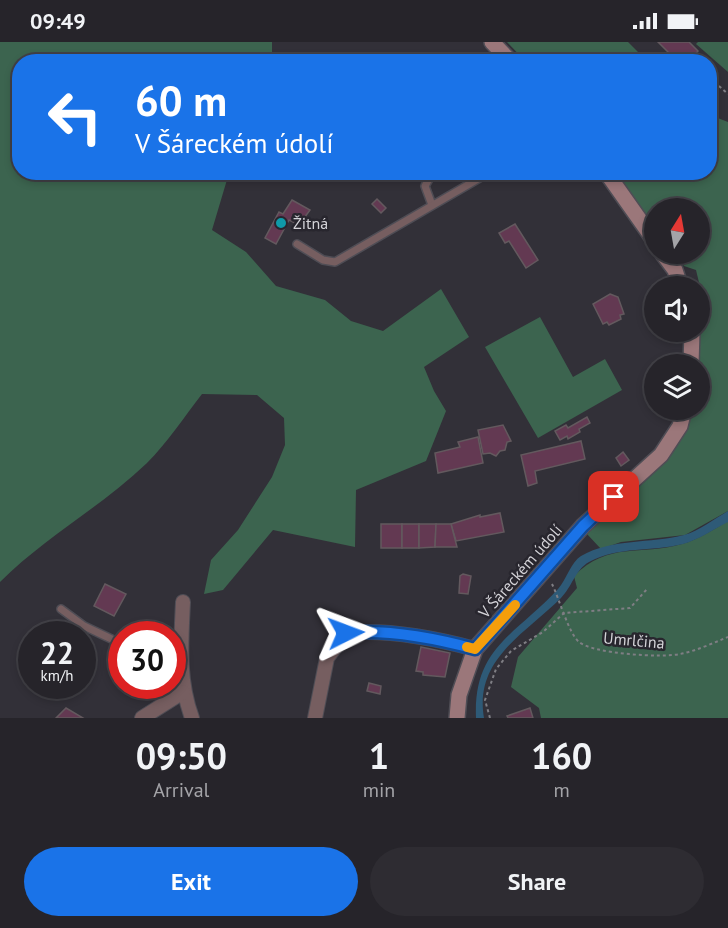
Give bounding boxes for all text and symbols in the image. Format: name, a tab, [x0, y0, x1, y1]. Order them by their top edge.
text: 09:49	[30, 7, 86, 35]
text: 60 m	[135, 73, 227, 128]
icon: left	[36, 78, 114, 156]
text: V Šáreckém údolí	[135, 126, 333, 160]
north arrow	[644, 198, 710, 264]
map controls	[644, 198, 710, 420]
place label: Žitná	[293, 213, 328, 233]
marker: Žitná	[274, 216, 288, 230]
button: sound	[644, 276, 710, 342]
button: layers	[644, 354, 710, 420]
pin	[588, 471, 639, 522]
icon: arrive	[597, 480, 630, 513]
street label: V Šáreckém údolí	[473, 520, 566, 623]
position arrow	[314, 601, 378, 665]
speed limit sign: 30	[108, 621, 186, 699]
street label: Umrlčina	[602, 627, 666, 653]
text: 22	[40, 633, 74, 672]
text: km/h	[41, 666, 73, 685]
text: 09:50	[136, 732, 227, 779]
text: 1	[369, 732, 389, 779]
text: 160	[531, 732, 592, 779]
text: Arrival	[153, 777, 209, 803]
text: min	[363, 777, 395, 803]
text: m	[554, 777, 570, 803]
button: Exit	[24, 847, 358, 916]
button: Share	[370, 847, 704, 916]

